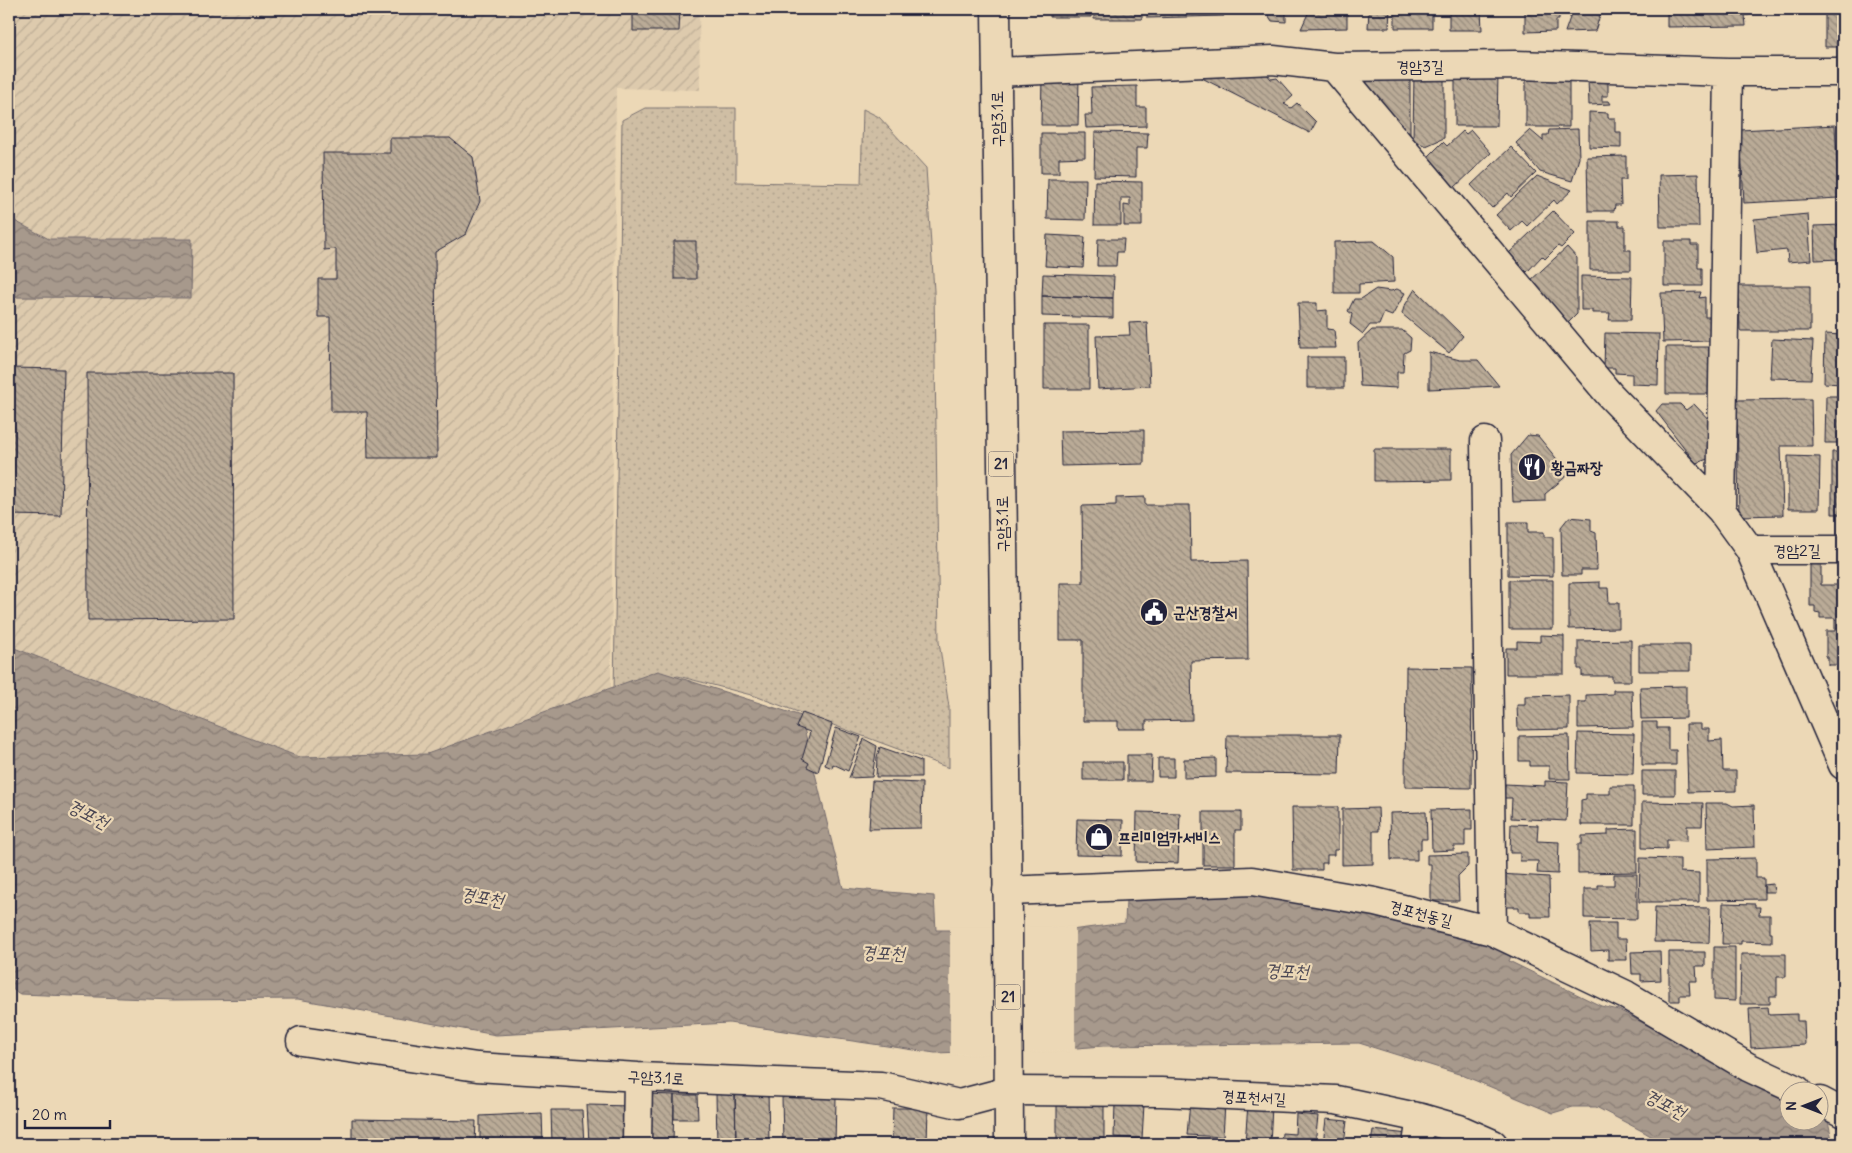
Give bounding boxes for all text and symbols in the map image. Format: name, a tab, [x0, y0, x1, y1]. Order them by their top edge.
street label: 경암3길	[1396, 56, 1444, 76]
street label: 구암3.1로	[987, 90, 1007, 148]
road number: 21	[988, 452, 1014, 476]
restaurant icon: 황금짜장	[1517, 452, 1547, 482]
place label: 황금짜장	[1551, 457, 1603, 477]
street label: 구암3.1로	[992, 495, 1012, 553]
street label: 경암2길	[1773, 540, 1821, 560]
public building icon: 군산경찰서	[1139, 597, 1169, 627]
place label: 군산경찰서	[1173, 602, 1238, 622]
water label: 경포천	[64, 793, 114, 834]
shop icon: 프리미엄카서비스	[1084, 822, 1114, 852]
place label: 프리미엄카서비스	[1118, 827, 1221, 847]
water label: 경포천	[459, 881, 507, 912]
street label: 경포천동길	[1387, 896, 1455, 931]
water label: 경포천	[861, 940, 907, 965]
water label: 경포천	[1265, 958, 1311, 983]
road number: 21	[996, 984, 1020, 1010]
street label: 구암3.1로	[627, 1066, 685, 1088]
north arrow	[1780, 1080, 1830, 1130]
water label: 경포천	[1641, 1083, 1691, 1124]
street label: 경포천서길	[1221, 1085, 1287, 1109]
scale bar	[25, 1098, 110, 1130]
text: N	[1782, 1101, 1800, 1111]
text: 20 m	[32, 1105, 67, 1124]

